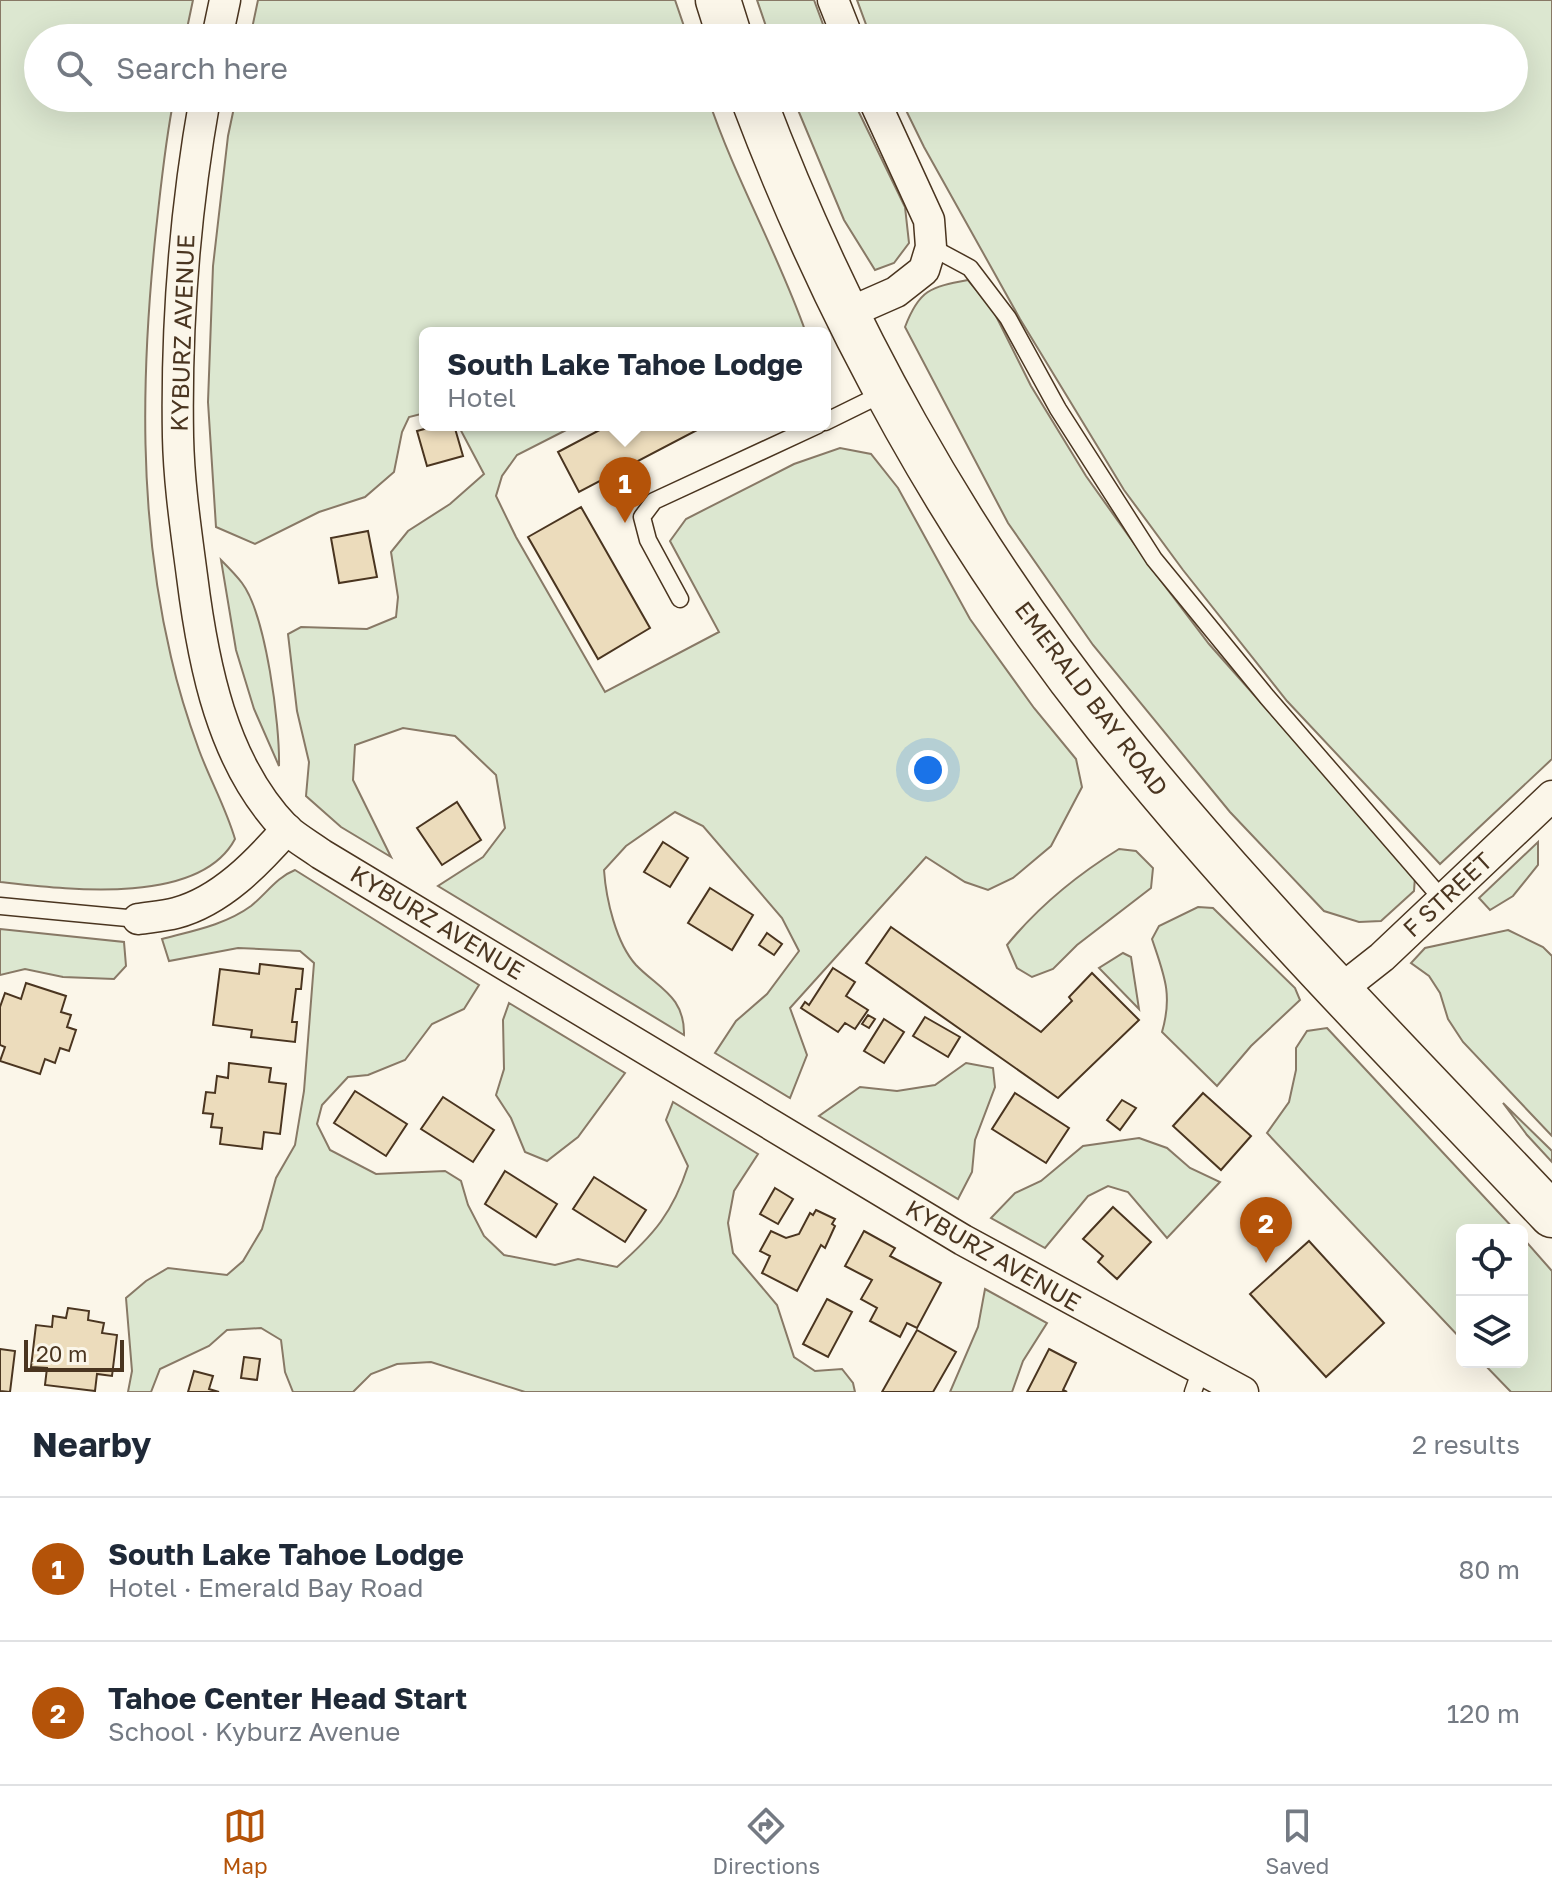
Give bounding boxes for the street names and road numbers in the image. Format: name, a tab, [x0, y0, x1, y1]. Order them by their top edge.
street label: KYBURZ AVENUE	[164, 234, 199, 432]
street label: EMERALD BAY ROAD	[1010, 595, 1175, 801]
street label: F STREET	[1396, 845, 1498, 942]
street label: KYBURZ AVENUE	[346, 858, 530, 985]
street label: KYBURZ AVENUE	[901, 1193, 1087, 1317]

